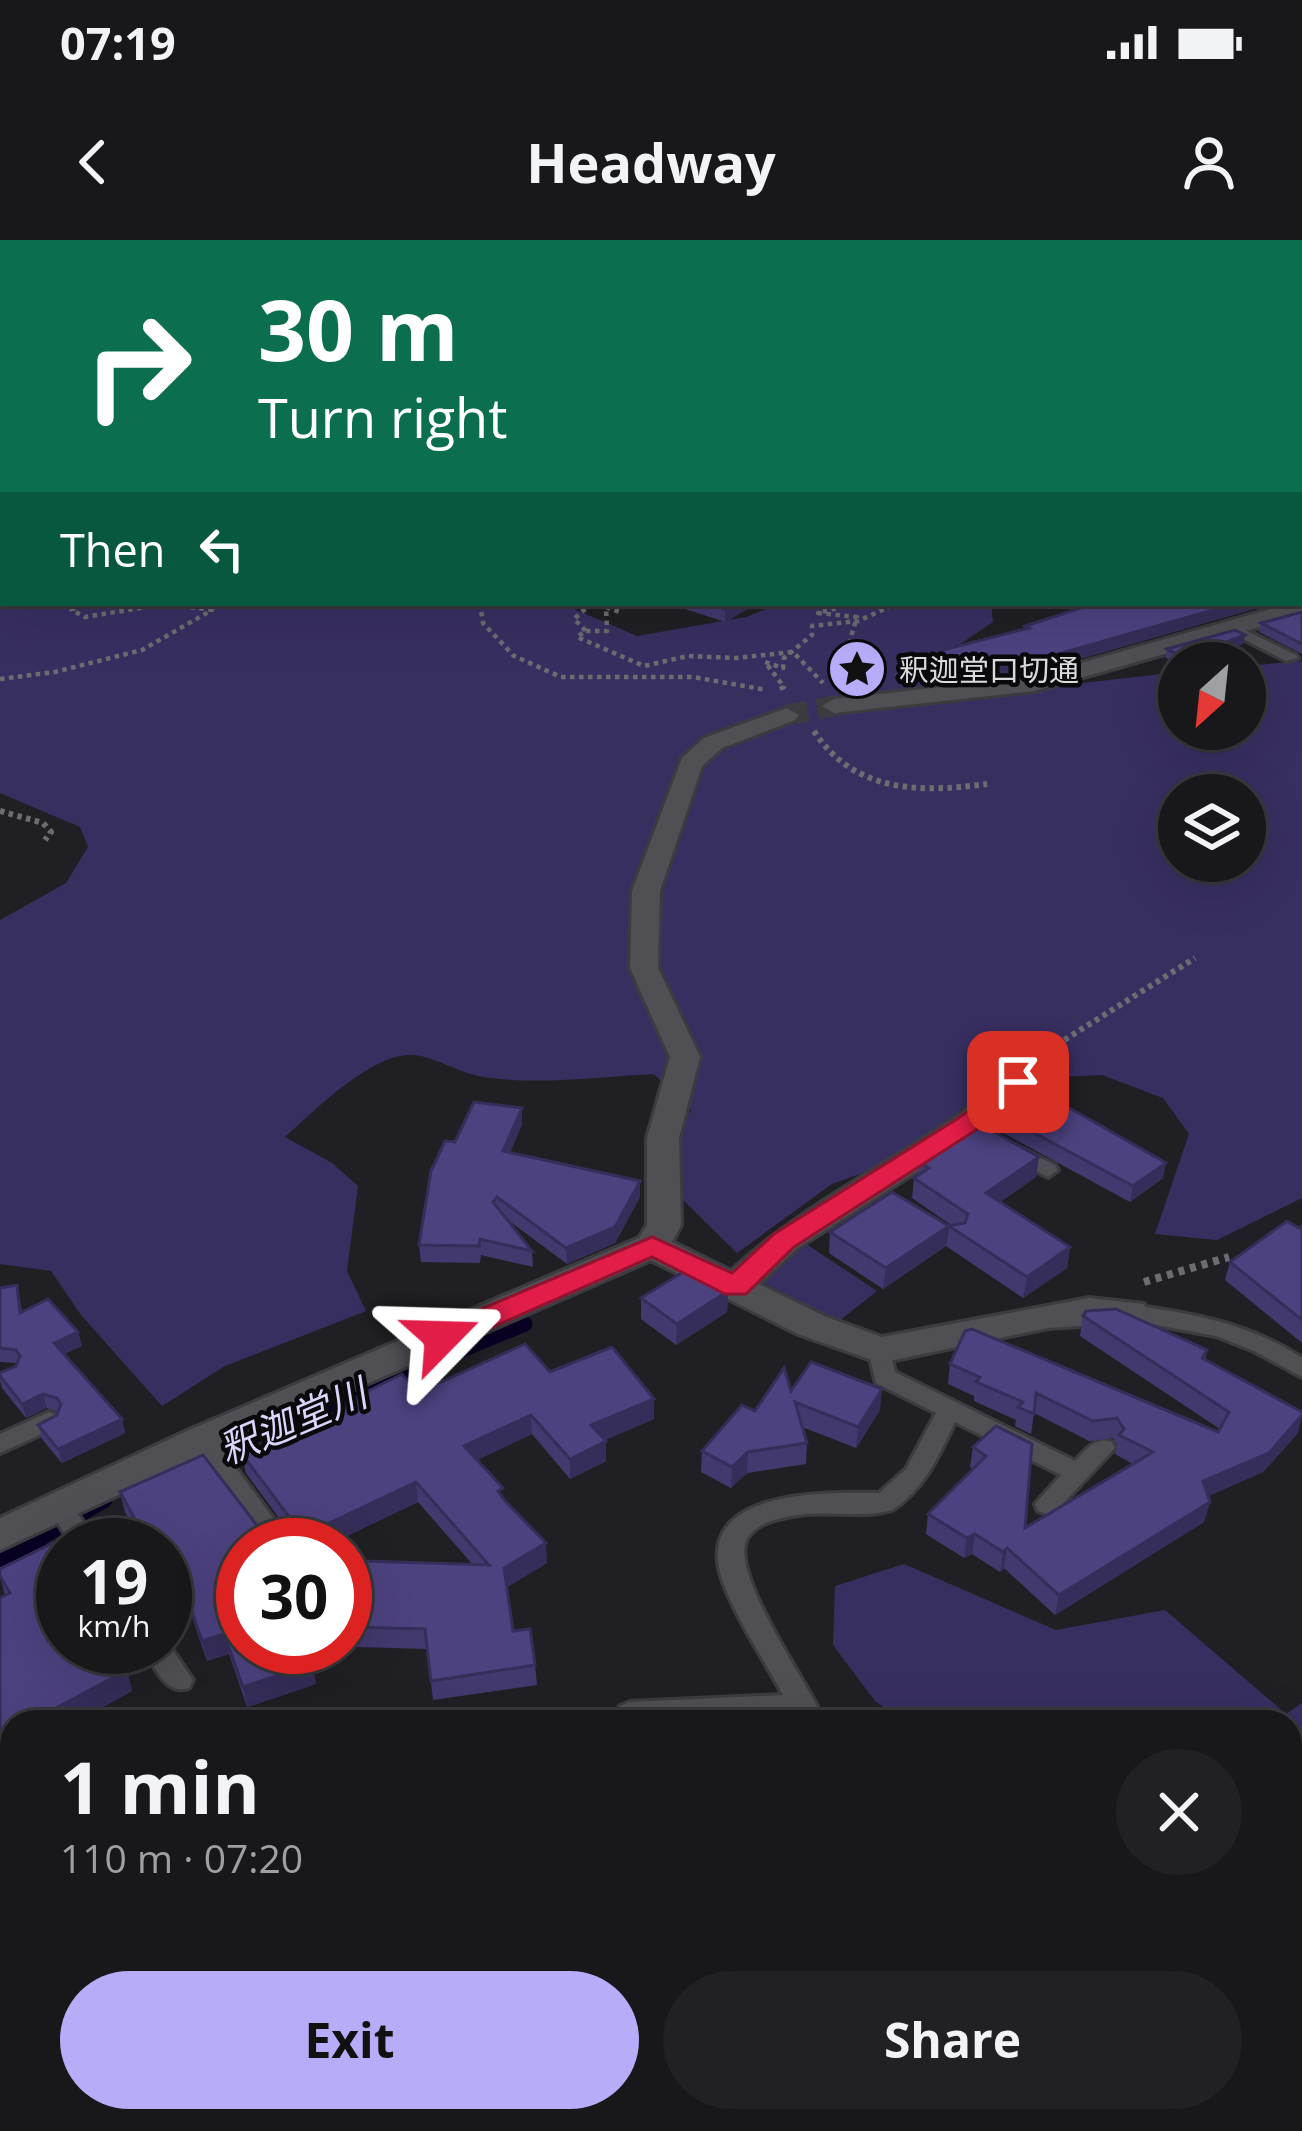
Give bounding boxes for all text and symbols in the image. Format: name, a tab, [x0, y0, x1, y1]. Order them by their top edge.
text: 07:19	[60, 12, 176, 73]
text: Headway	[526, 125, 776, 199]
icon: back	[60, 129, 126, 195]
icon: person	[1176, 129, 1242, 195]
text: 30 m	[258, 271, 458, 386]
icon: right	[60, 288, 216, 444]
text: Turn right	[258, 380, 507, 454]
icon: left	[189, 516, 255, 582]
text: Then	[60, 519, 165, 580]
place icon: 釈迦堂口切通	[826, 638, 888, 700]
north arrow	[1158, 642, 1266, 750]
map controls	[1158, 642, 1266, 882]
place label: 釈迦堂口切通	[899, 649, 1079, 690]
button: layers	[1158, 774, 1266, 882]
pin	[967, 1031, 1069, 1133]
icon: arrive	[985, 1049, 1051, 1115]
position arrow	[379, 1274, 505, 1400]
water label: 釈迦堂川	[210, 1364, 378, 1475]
speed limit sign: 30	[216, 1518, 372, 1674]
text: 19	[80, 1540, 148, 1622]
text: km/h	[78, 1605, 150, 1646]
text: 1 min	[60, 1737, 260, 1835]
button: close	[1116, 1749, 1242, 1875]
text: 110 m · 07:20	[60, 1831, 303, 1884]
button: Exit	[60, 1971, 639, 2109]
button: Share	[663, 1971, 1242, 2109]

